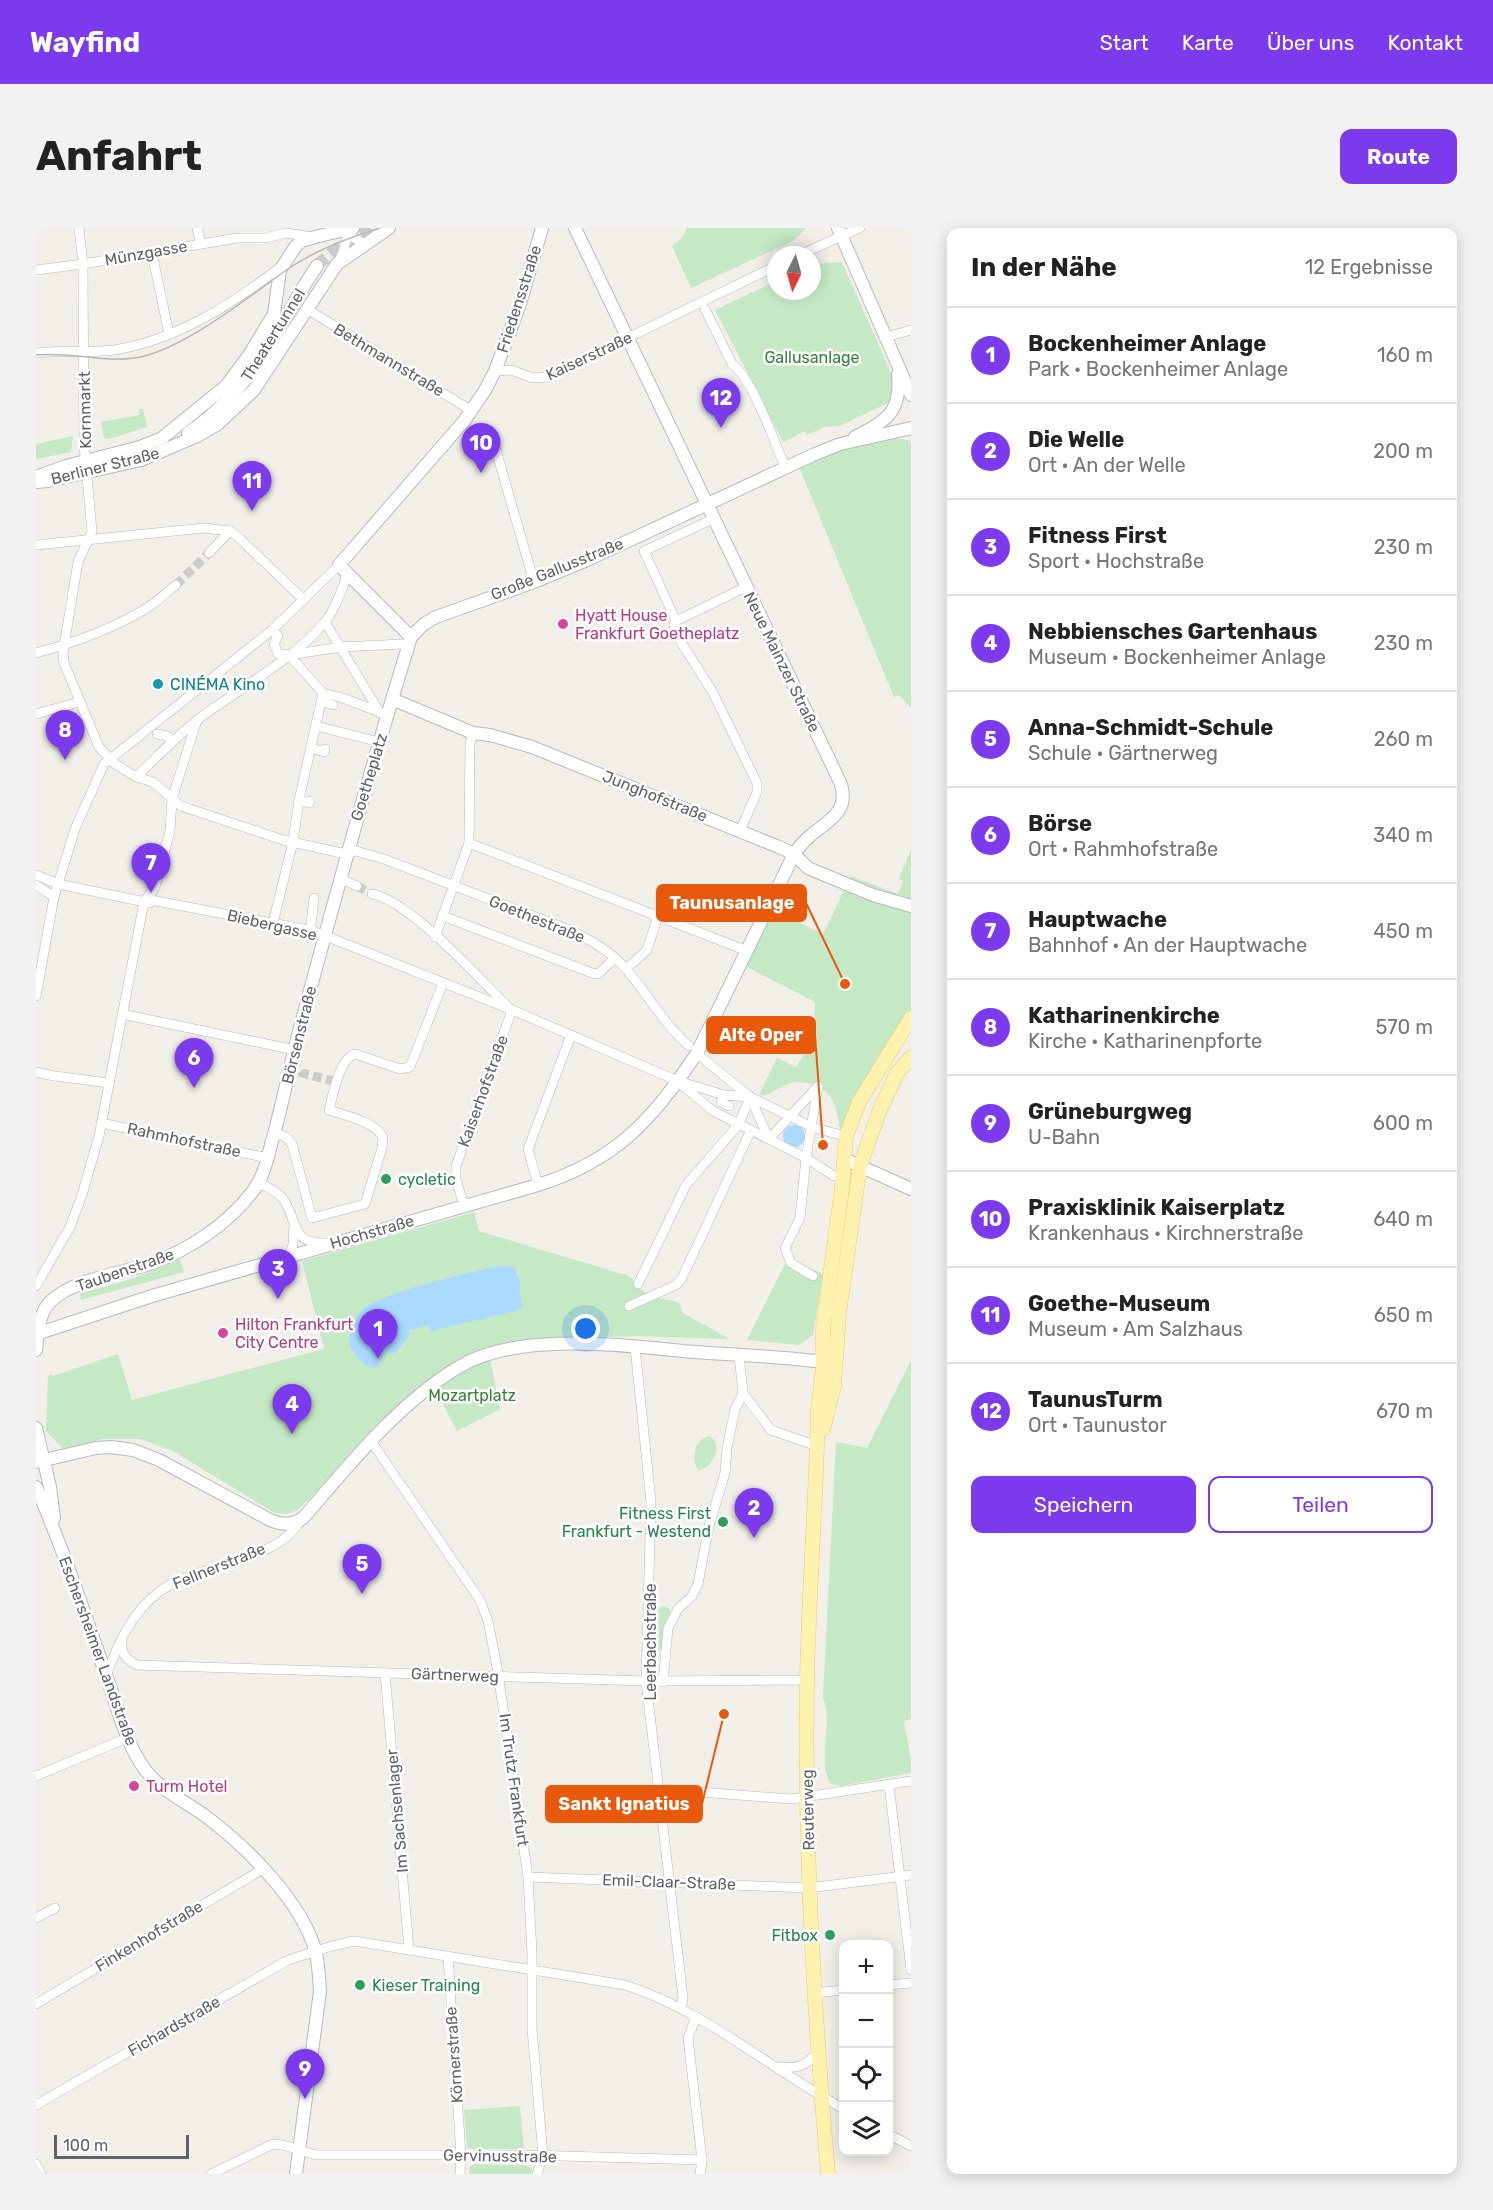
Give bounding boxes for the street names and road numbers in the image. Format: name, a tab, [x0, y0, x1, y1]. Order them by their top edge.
street label: Münzgasse	[103, 236, 189, 270]
street label: Friedensstraße	[493, 243, 545, 355]
street label: Theatertunnel	[237, 285, 309, 385]
street label: Bethmannstraße	[330, 320, 448, 401]
street label: Kaiserstraße	[543, 328, 635, 384]
street label: Kornmarkt	[75, 371, 95, 449]
street label: Berliner Straße	[49, 443, 161, 489]
street label: Große Gallusstraße	[488, 534, 626, 604]
street label: Neue Mainzer Straße	[740, 589, 824, 735]
street label: Goetheplatz	[347, 731, 391, 823]
street label: Junghofstraße	[600, 766, 710, 826]
street label: Goethestraße	[486, 891, 588, 947]
street label: Biebergasse	[225, 905, 319, 945]
street label: Börsenstraße	[278, 984, 320, 1086]
street label: Kaiserhofstraße	[454, 1032, 512, 1150]
street label: Rahmhofstraße	[125, 1119, 243, 1161]
street label: Hochstraße	[328, 1211, 416, 1253]
street label: Taubenstraße	[74, 1244, 176, 1296]
street label: Fellnerstraße	[170, 1539, 268, 1593]
street label: Eschersheimer Landstraße	[55, 1554, 141, 1748]
street label: Leerbachstraße	[641, 1583, 660, 1701]
street label: Gärtnerweg	[411, 1664, 499, 1686]
street label: Im Trutz Frankfurt	[495, 1712, 533, 1848]
street label: Im Sachsenlager	[382, 1748, 412, 1874]
street label: Reuterweg	[798, 1769, 818, 1851]
street label: Emil-Claar-Straße	[602, 1870, 736, 1894]
street label: Finkenhofstraße	[92, 1896, 206, 1976]
street label: Fichardstraße	[124, 1992, 224, 2060]
street label: Körnerstraße	[441, 2006, 467, 2104]
street label: Gervinusstraße	[443, 2146, 557, 2166]

